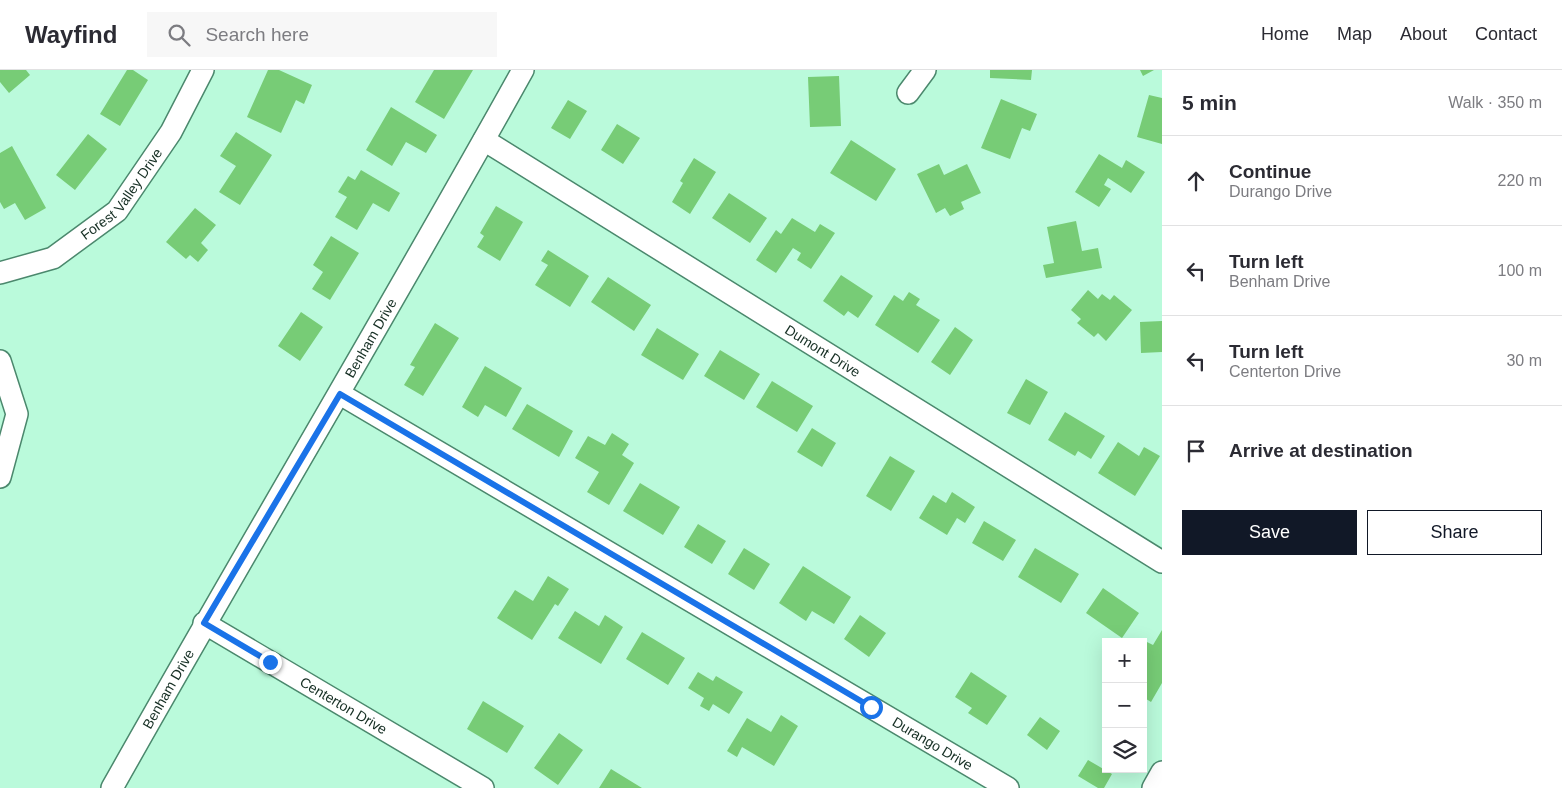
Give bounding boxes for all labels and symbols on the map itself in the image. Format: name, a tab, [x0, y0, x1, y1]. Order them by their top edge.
street label: Forest Valley Drive	[77, 145, 166, 243]
street label: Benham Drive	[342, 295, 400, 381]
street label: Dumont Drive	[782, 321, 864, 380]
street label: Benham Drive	[139, 646, 197, 731]
route end	[259, 651, 282, 674]
street label: Centerton Drive	[297, 674, 390, 737]
route start	[860, 696, 883, 719]
street label: Durango Drive	[890, 714, 976, 773]

